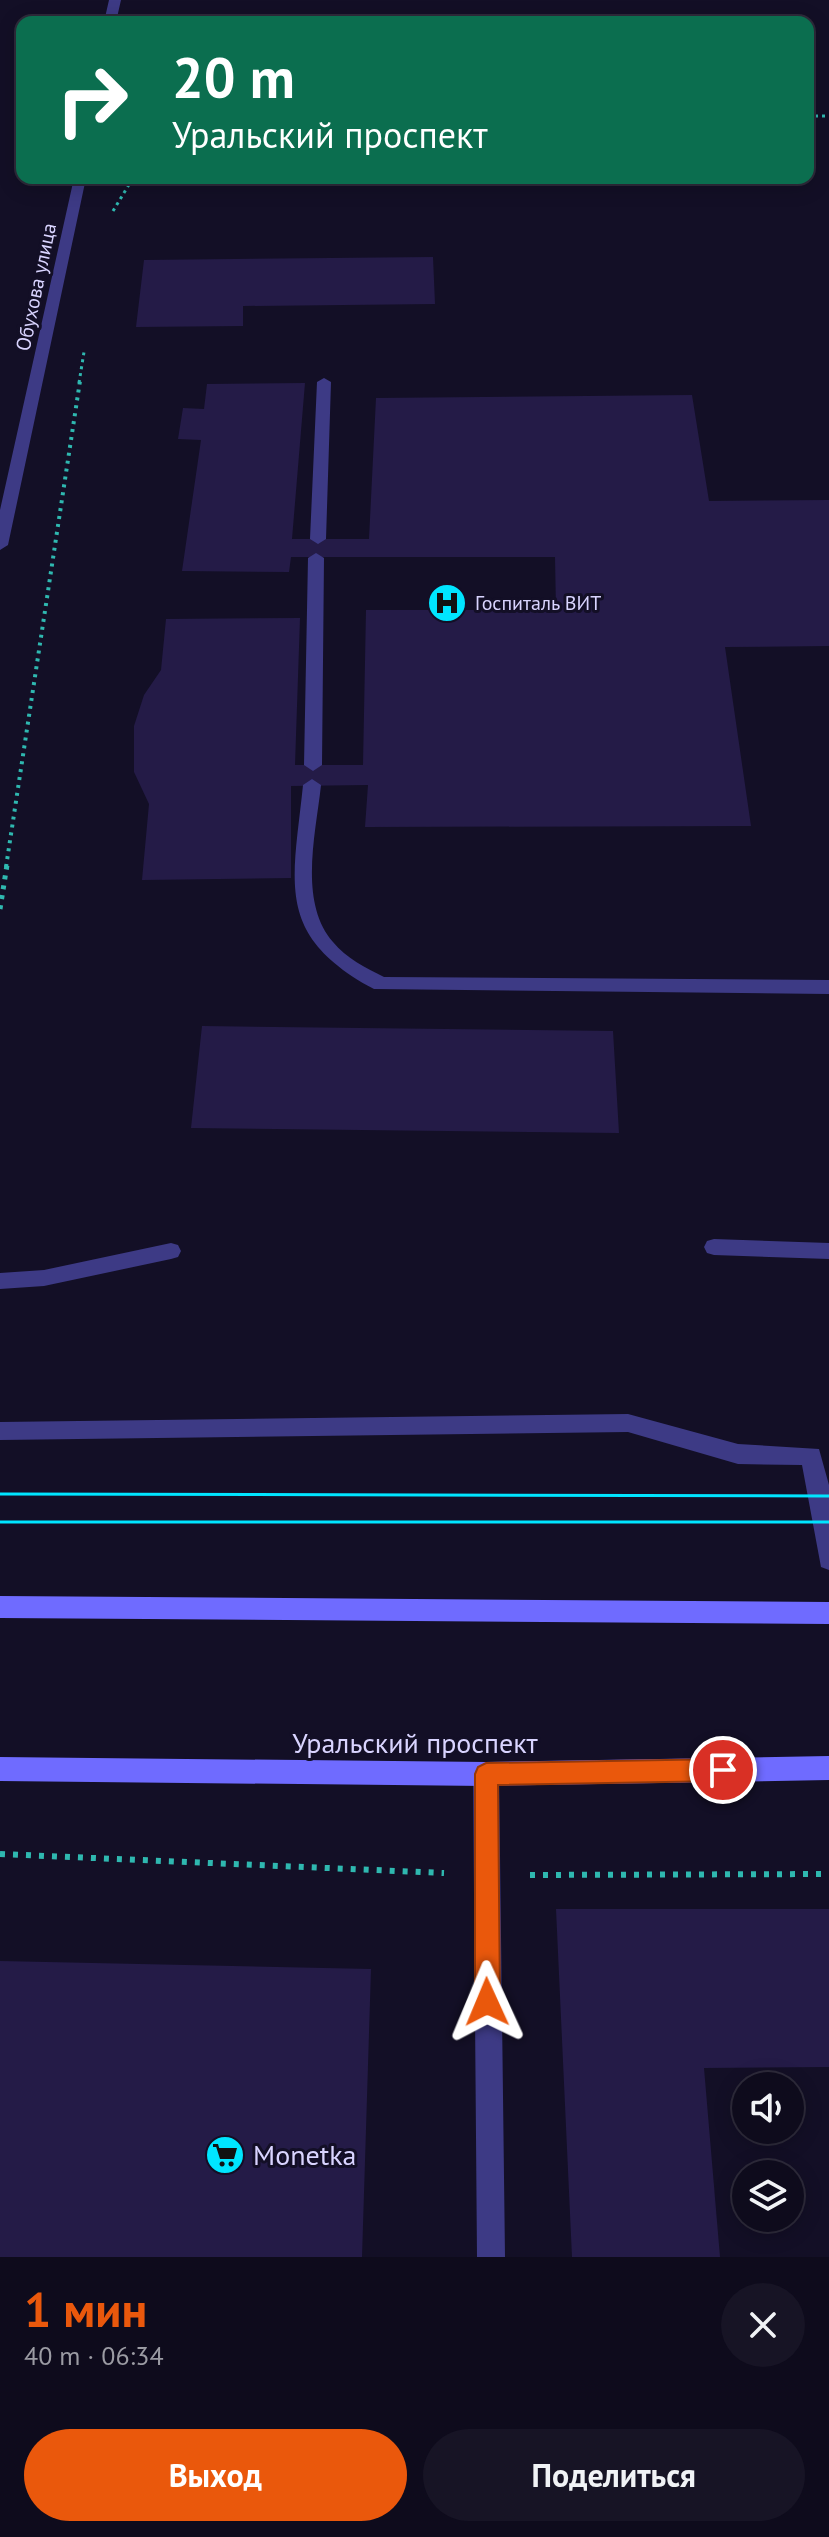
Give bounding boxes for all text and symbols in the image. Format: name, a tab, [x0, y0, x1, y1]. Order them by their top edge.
text: 20 m	[172, 41, 295, 113]
icon: right	[40, 48, 144, 152]
text: Уральский проспект	[172, 111, 488, 158]
street label: Обухова улица	[10, 221, 62, 353]
hospital icon: Госпиталь ВИТ	[426, 582, 468, 624]
place label: Госпиталь ВИТ	[475, 590, 601, 616]
street label: Уральский проспект	[292, 1724, 539, 1761]
pin	[689, 1736, 757, 1804]
icon: arrive	[701, 1748, 745, 1792]
position arrow	[445, 1960, 529, 2044]
map controls	[732, 2072, 804, 2232]
button: sound	[732, 2072, 804, 2144]
supermarket icon: Monetka	[204, 2134, 246, 2176]
place label: Monetka	[253, 2136, 357, 2173]
button: layers	[732, 2160, 804, 2232]
text: 1 мин	[24, 2278, 147, 2340]
button: close	[721, 2283, 805, 2367]
text: 40 m · 06:34	[24, 2339, 164, 2372]
button: Выход	[24, 2429, 407, 2521]
button: Поделиться	[423, 2429, 805, 2521]

